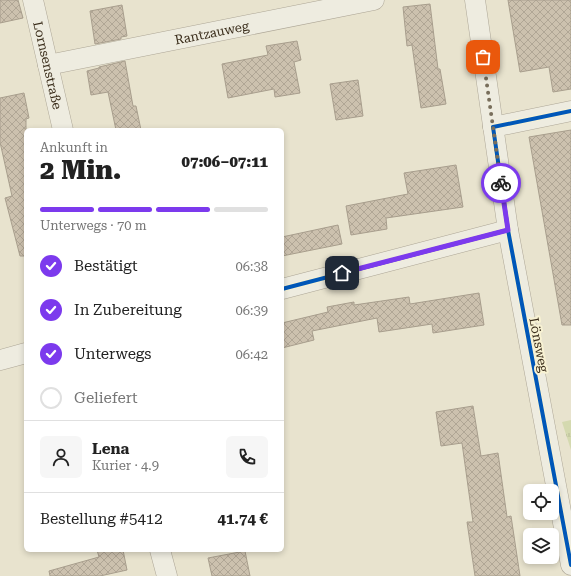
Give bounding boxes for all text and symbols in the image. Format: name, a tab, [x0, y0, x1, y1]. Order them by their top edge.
street label: Rantzauweg	[173, 17, 251, 47]
street label: Lornsenstraße	[31, 20, 66, 111]
pin	[466, 40, 500, 74]
icon: bag	[472, 46, 494, 68]
text: Ankunft in	[40, 140, 108, 155]
text: 07:06–07:11	[182, 153, 268, 171]
text: 2 Min.	[40, 155, 121, 185]
courier	[481, 163, 521, 203]
icon: bike	[490, 172, 512, 194]
text: Unterwegs · 70 m	[40, 218, 147, 233]
icon: check	[40, 255, 62, 277]
pin	[325, 256, 359, 290]
text: Bestätigt	[74, 257, 138, 275]
text: 06:38	[236, 259, 268, 274]
icon: home	[331, 262, 353, 284]
icon: check	[40, 299, 62, 321]
text: In Zubereitung	[74, 301, 182, 319]
text: 06:39	[236, 303, 268, 318]
street label: Lönsweg	[526, 316, 552, 374]
icon: check	[40, 343, 62, 365]
text: Unterwegs	[74, 345, 151, 363]
text: 06:42	[236, 347, 268, 362]
text: Geliefert	[74, 389, 138, 407]
button: person	[40, 436, 82, 478]
button: phone	[226, 436, 268, 478]
text: Lena	[92, 440, 129, 458]
text: Kurier · 4.9	[92, 458, 159, 473]
map controls	[523, 484, 559, 564]
button: locate	[523, 484, 559, 520]
text: Bestellung #5412	[40, 510, 163, 528]
text: 41.74 €	[217, 510, 268, 528]
button: layers	[523, 528, 559, 564]

